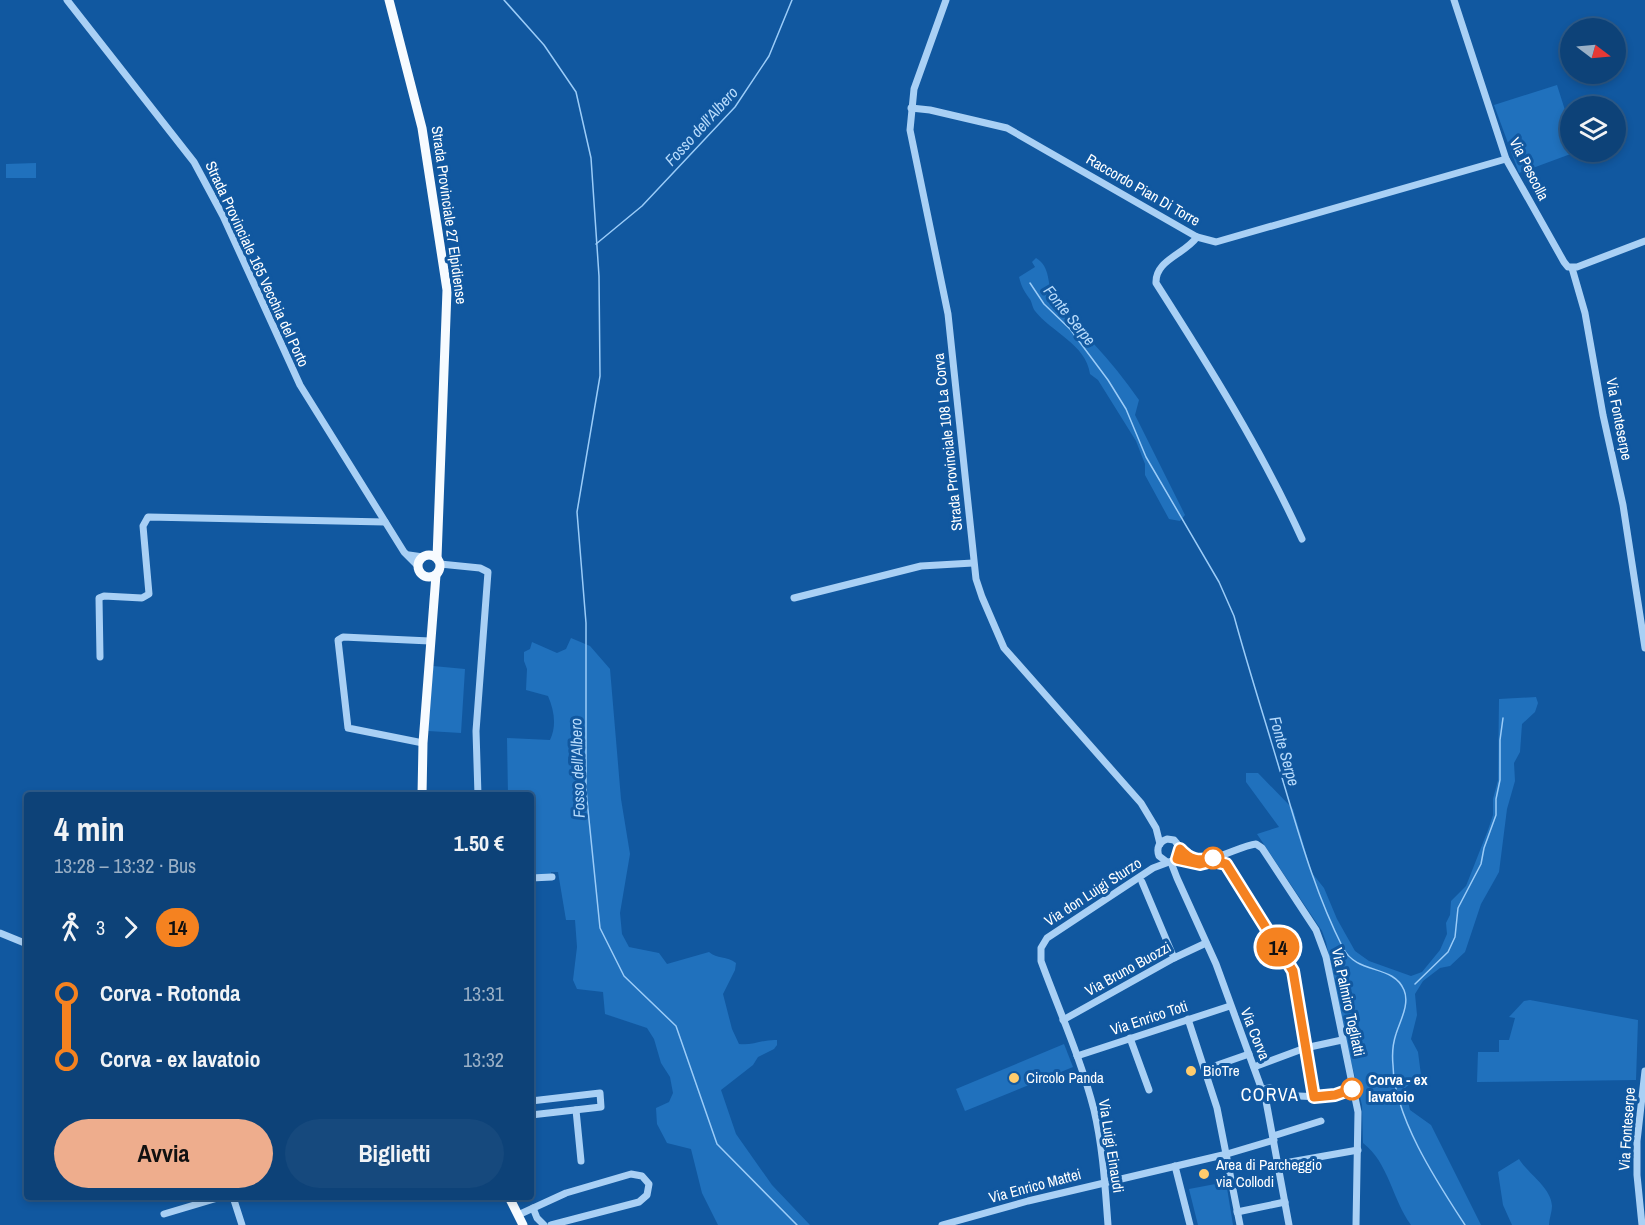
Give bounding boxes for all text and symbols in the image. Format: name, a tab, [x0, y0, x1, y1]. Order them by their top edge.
north arrow	[1560, 18, 1626, 84]
map controls	[1560, 18, 1626, 162]
water label: Fosso dell'Albero	[659, 82, 743, 170]
button: layers	[1560, 96, 1626, 162]
street label: Strada Provinciale 27 Elpidiense	[427, 124, 472, 306]
street label: Via Pescolla	[1505, 134, 1554, 204]
street label: Raccordo Pian Di Torre	[1082, 148, 1204, 231]
street label: Strada Provinciale 165 Vecchia del Porto	[200, 157, 315, 370]
water label: Fonte Serpe	[1039, 280, 1101, 350]
street label: Strada Provinciale 108 La Corva	[928, 352, 967, 532]
street label: Via Fonteserpe	[1601, 376, 1638, 462]
water label: Fonte Serpe	[1265, 713, 1305, 789]
water label: Fosso dell'Albero	[564, 718, 590, 818]
text: 4 min	[54, 807, 125, 851]
text: 1.50 €	[454, 828, 504, 858]
unlabelled marker	[1202, 847, 1224, 869]
text: 13:28 – 13:32 · Bus	[54, 852, 196, 879]
street label: Via don Luigi Sturzo	[1040, 852, 1146, 931]
icon: walk	[54, 911, 87, 944]
icon: forward	[114, 911, 147, 944]
text: 14	[168, 913, 187, 942]
text: 3	[96, 914, 105, 941]
line badge: 14	[1251, 928, 1305, 966]
text: 14	[1268, 933, 1288, 962]
street label: Via Bruno Buozzi	[1081, 936, 1175, 1001]
street label: Via Palmiro Togliatti	[1327, 946, 1370, 1058]
text: Corva - Rotonda	[100, 978, 240, 1008]
text: 13:31	[463, 980, 504, 1007]
street label: Via Enrico Toti	[1107, 995, 1190, 1040]
street label: Via Corva	[1236, 1005, 1275, 1063]
text: Corva - ex lavatoio	[100, 1044, 260, 1074]
text: 13:32	[463, 1046, 504, 1073]
place label: BioTre	[1203, 1060, 1240, 1081]
marker: BioTre	[1184, 1064, 1198, 1078]
place label: Circolo Panda	[1026, 1067, 1104, 1088]
place label: Corva - ex lavatoio	[1368, 1069, 1428, 1107]
marker: Circolo Panda	[1007, 1071, 1021, 1085]
marker: Corva - ex lavatoio	[1341, 1078, 1363, 1100]
district label: CORVA	[1241, 1082, 1299, 1107]
street label: Via Fonteserpe	[1613, 1087, 1640, 1171]
street label: Via Luigi Einaudi	[1094, 1097, 1129, 1194]
button: Avvia	[54, 1119, 273, 1188]
button: Biglietti	[285, 1119, 504, 1188]
place label: Area di Parcheggio via Collodi	[1215, 1154, 1322, 1192]
street label: Via Enrico Mattei	[986, 1163, 1083, 1208]
marker: Area di Parcheggio via Collodi	[1197, 1167, 1211, 1181]

